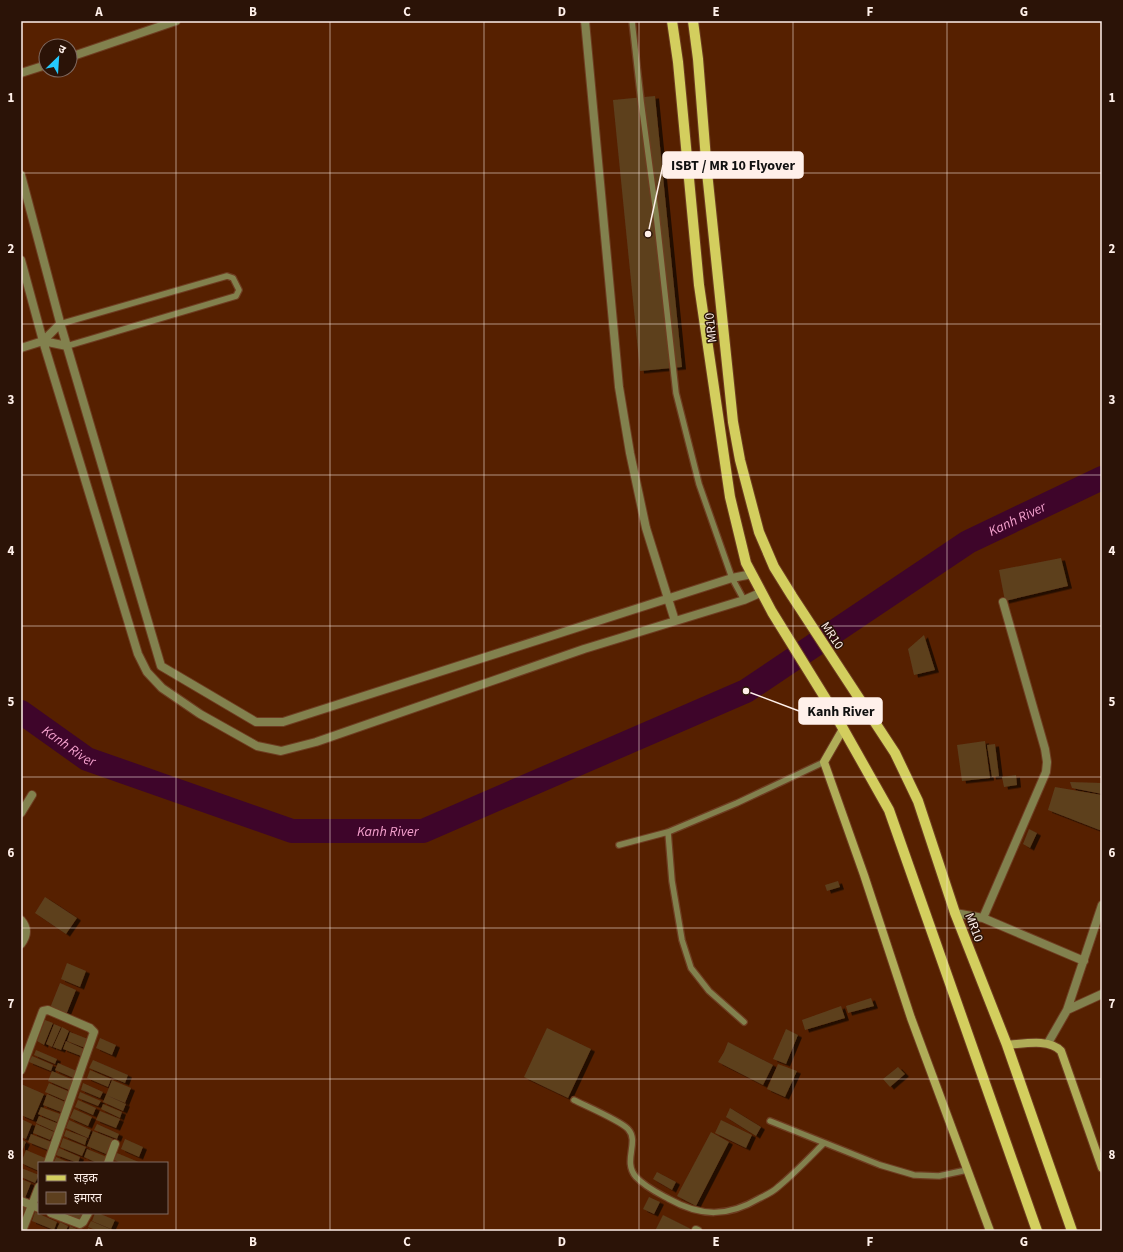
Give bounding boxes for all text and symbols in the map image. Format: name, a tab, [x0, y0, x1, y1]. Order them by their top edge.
text: A	[94, 3, 103, 21]
text: B	[249, 3, 257, 21]
text: C	[403, 3, 411, 21]
text: D	[558, 3, 566, 21]
text: E	[712, 3, 720, 21]
text: F	[867, 3, 874, 21]
text: G	[1020, 3, 1028, 21]
north arrow	[38, 38, 78, 78]
text: उ	[56, 41, 69, 58]
text: 1	[8, 89, 15, 107]
text: 1	[1109, 89, 1116, 107]
callout: ISBT / MR 10 Flyover	[663, 152, 803, 178]
text: ISBT / MR 10 Flyover	[671, 156, 795, 176]
text: 2	[8, 240, 15, 258]
text: 2	[1109, 240, 1116, 258]
street label: MR10	[700, 312, 722, 344]
text: 3	[8, 391, 15, 409]
text: 3	[1109, 391, 1116, 409]
water label: Kanh River	[985, 497, 1051, 542]
text: 4	[8, 542, 15, 560]
text: 4	[1109, 542, 1116, 560]
street label: MR10	[816, 618, 848, 653]
text: 5	[8, 693, 15, 711]
text: 5	[1109, 693, 1116, 711]
callout: Kanh River	[799, 698, 882, 724]
text: Kanh River	[807, 702, 875, 722]
water label: Kanh River	[38, 721, 99, 773]
water label: Kanh River	[357, 822, 420, 842]
text: 6	[8, 844, 15, 862]
text: 6	[1109, 844, 1116, 862]
street label: MR10	[960, 910, 988, 944]
text: 7	[8, 995, 15, 1013]
text: 7	[1109, 995, 1116, 1013]
text: 8	[8, 1146, 15, 1164]
text: 8	[1109, 1146, 1116, 1164]
legend	[38, 1162, 168, 1214]
text: सड़क	[74, 1170, 99, 1187]
text: इमारत	[74, 1190, 103, 1207]
text: A	[94, 1233, 103, 1251]
text: B	[249, 1233, 257, 1251]
text: C	[403, 1233, 411, 1251]
text: D	[558, 1233, 566, 1251]
text: E	[712, 1233, 720, 1251]
text: F	[867, 1233, 874, 1251]
text: G	[1020, 1233, 1028, 1251]

